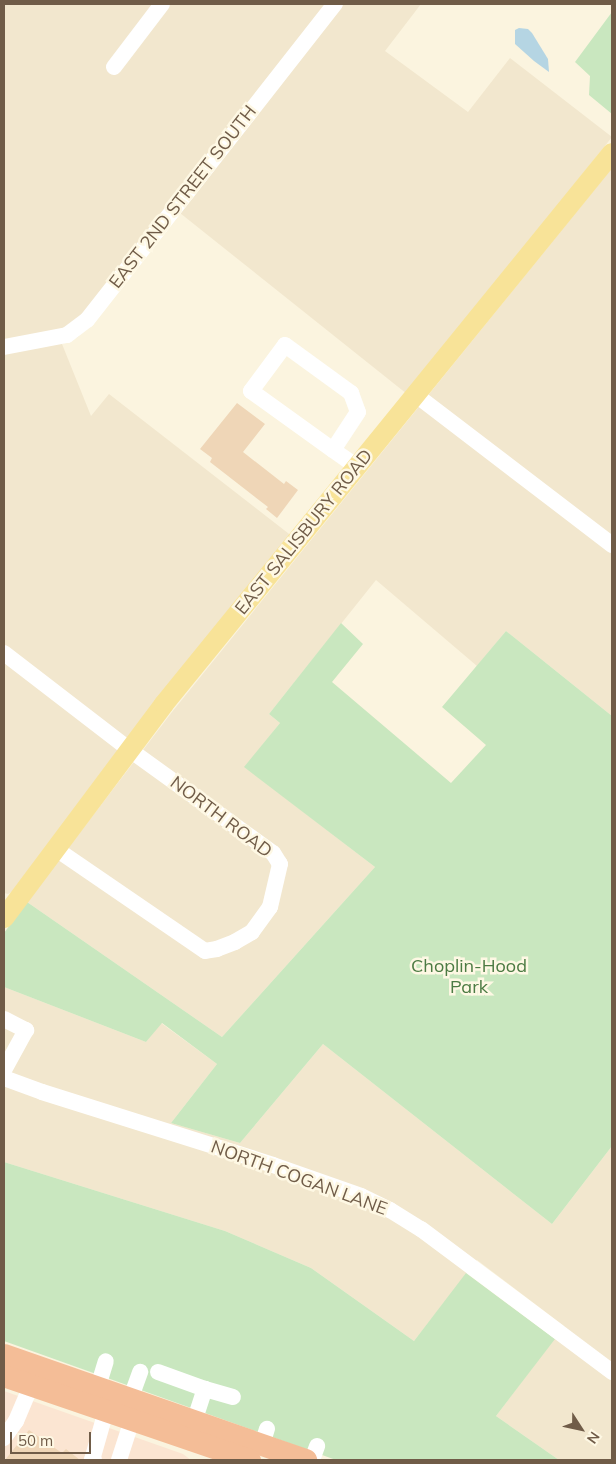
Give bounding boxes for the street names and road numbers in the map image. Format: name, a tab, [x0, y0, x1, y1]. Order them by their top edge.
street label: EAST 2ND STREET SOUTH	[105, 101, 261, 293]
street label: EAST SALISBURY ROAD	[231, 445, 377, 619]
street label: NORTH ROAD	[166, 772, 276, 862]
street label: NORTH COGAN LANE	[208, 1136, 390, 1220]

